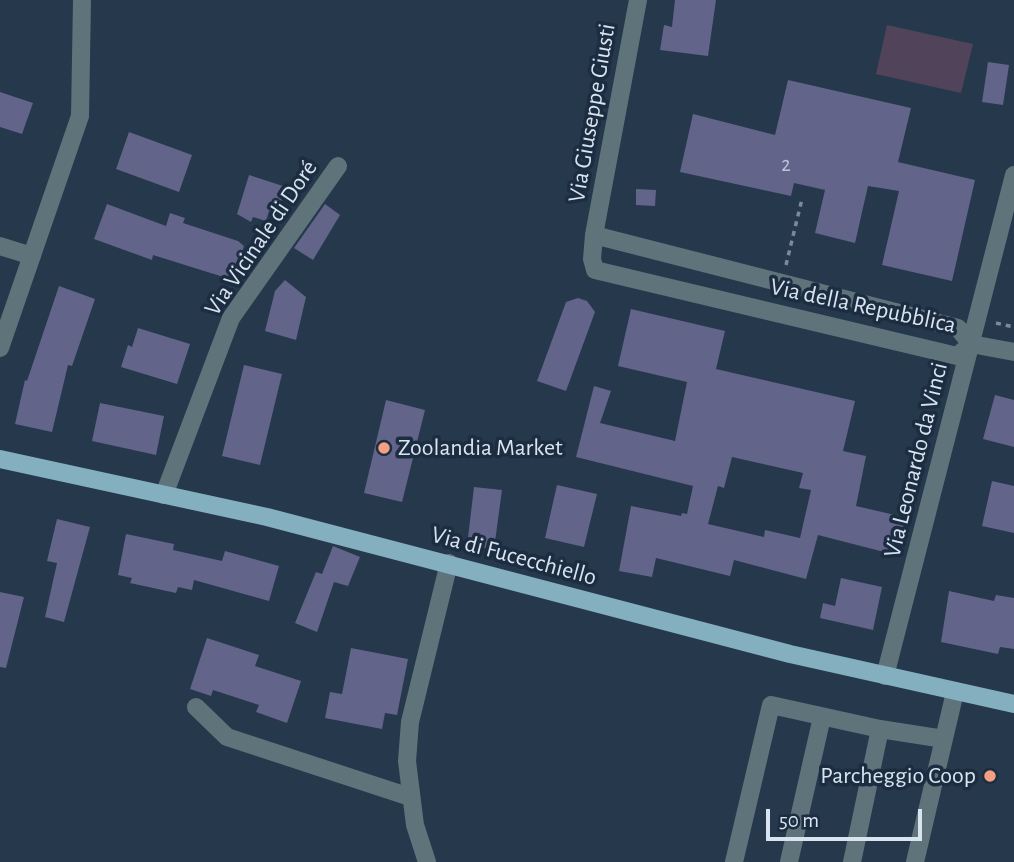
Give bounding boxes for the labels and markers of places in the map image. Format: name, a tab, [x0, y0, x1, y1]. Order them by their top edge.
place label: Zoolandia Market	[398, 434, 563, 462]
marker: Zoolandia Market	[376, 440, 392, 456]
place label: Parcheggio Coop	[820, 762, 976, 790]
marker: Parcheggio Coop	[982, 768, 998, 784]

